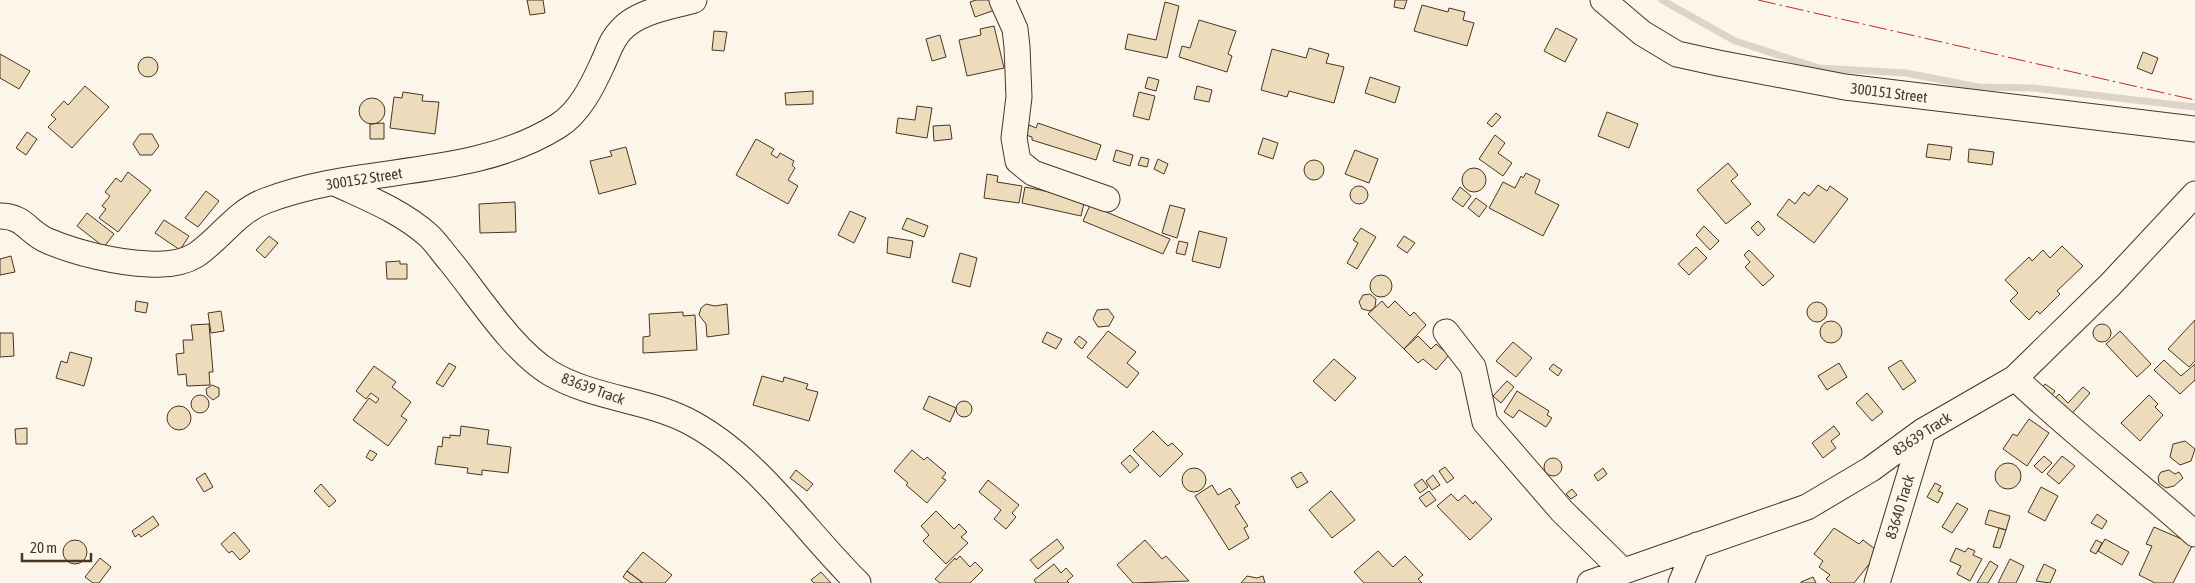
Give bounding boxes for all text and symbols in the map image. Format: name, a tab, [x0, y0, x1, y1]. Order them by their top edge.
street label: 300151 Street	[1850, 79, 1928, 106]
street label: 300152 Street	[324, 164, 403, 193]
street label: 83639 Track	[559, 369, 628, 408]
street label: 83639 Track	[1889, 408, 1954, 459]
street label: 83640 Track	[1882, 472, 1917, 541]
scale bar	[22, 530, 91, 562]
text: 20 m	[30, 539, 57, 556]

